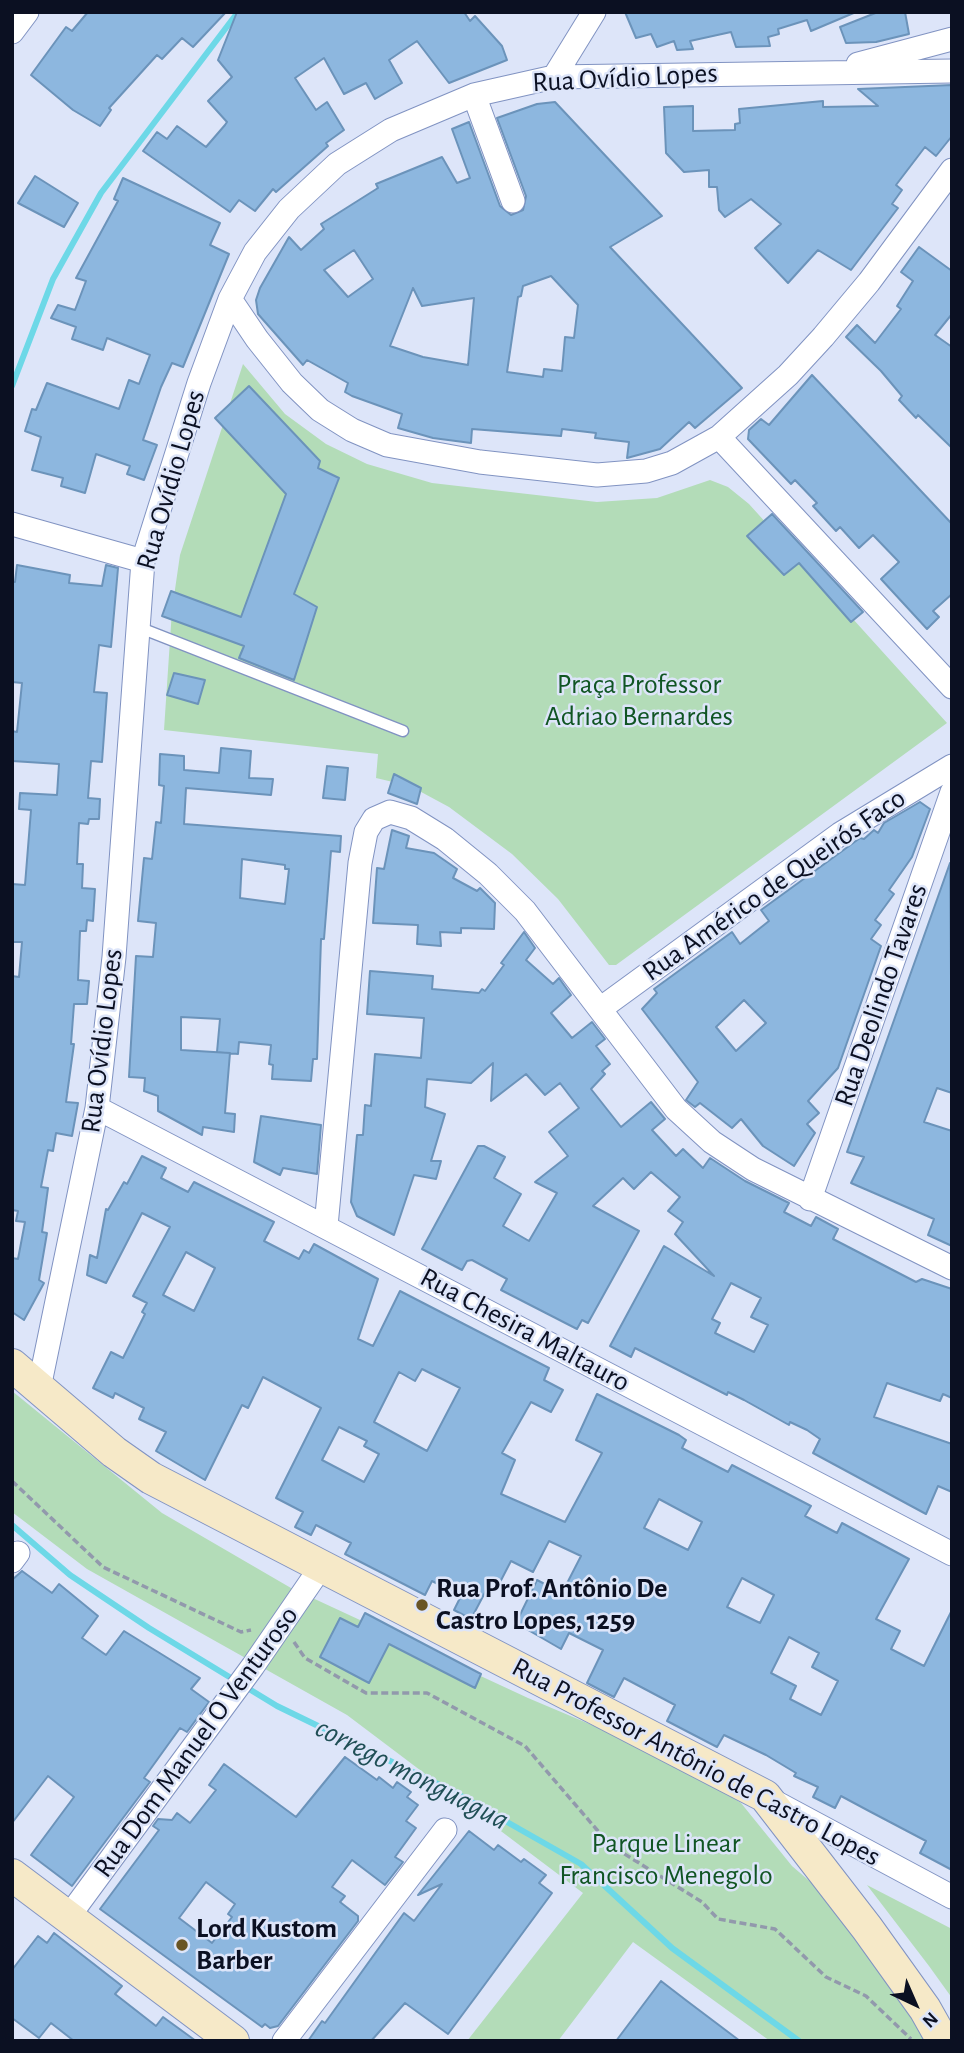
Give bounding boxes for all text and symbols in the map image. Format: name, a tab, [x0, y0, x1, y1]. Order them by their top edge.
street label: Rua Ovídio Lopes	[532, 56, 718, 100]
street label: Rua Ovídio Lopes	[129, 386, 213, 574]
park label: Praça Professor Adriao Bernardes	[545, 668, 733, 734]
street label: Rua Américo de Queirós Faco	[636, 781, 912, 989]
street label: Rua Deolindo Tavares	[827, 879, 935, 1111]
street label: Rua Ovídio Lopes	[74, 947, 130, 1135]
street label: Rua Chesira Maltauro	[414, 1261, 636, 1399]
place label: Rua Prof. Antônio De Castro Lopes, 1259	[436, 1572, 668, 1638]
marker: Rua Prof. Antônio De Castro Lopes, 1259	[414, 1597, 430, 1613]
street label: Rua Dom Manuel O Venturoso	[86, 1600, 306, 1884]
street label: Rua Professor Antônio de Castro Lopes	[506, 1650, 886, 1874]
water label: corrego monguagua	[309, 1710, 515, 1838]
park label: Parque Linear Francisco Menegolo	[559, 1827, 773, 1893]
place label: Lord Kustom Barber	[196, 1912, 337, 1978]
marker: Lord Kustom Barber	[174, 1937, 190, 1953]
north arrow	[880, 1969, 950, 2039]
text: N	[919, 2008, 941, 2031]

